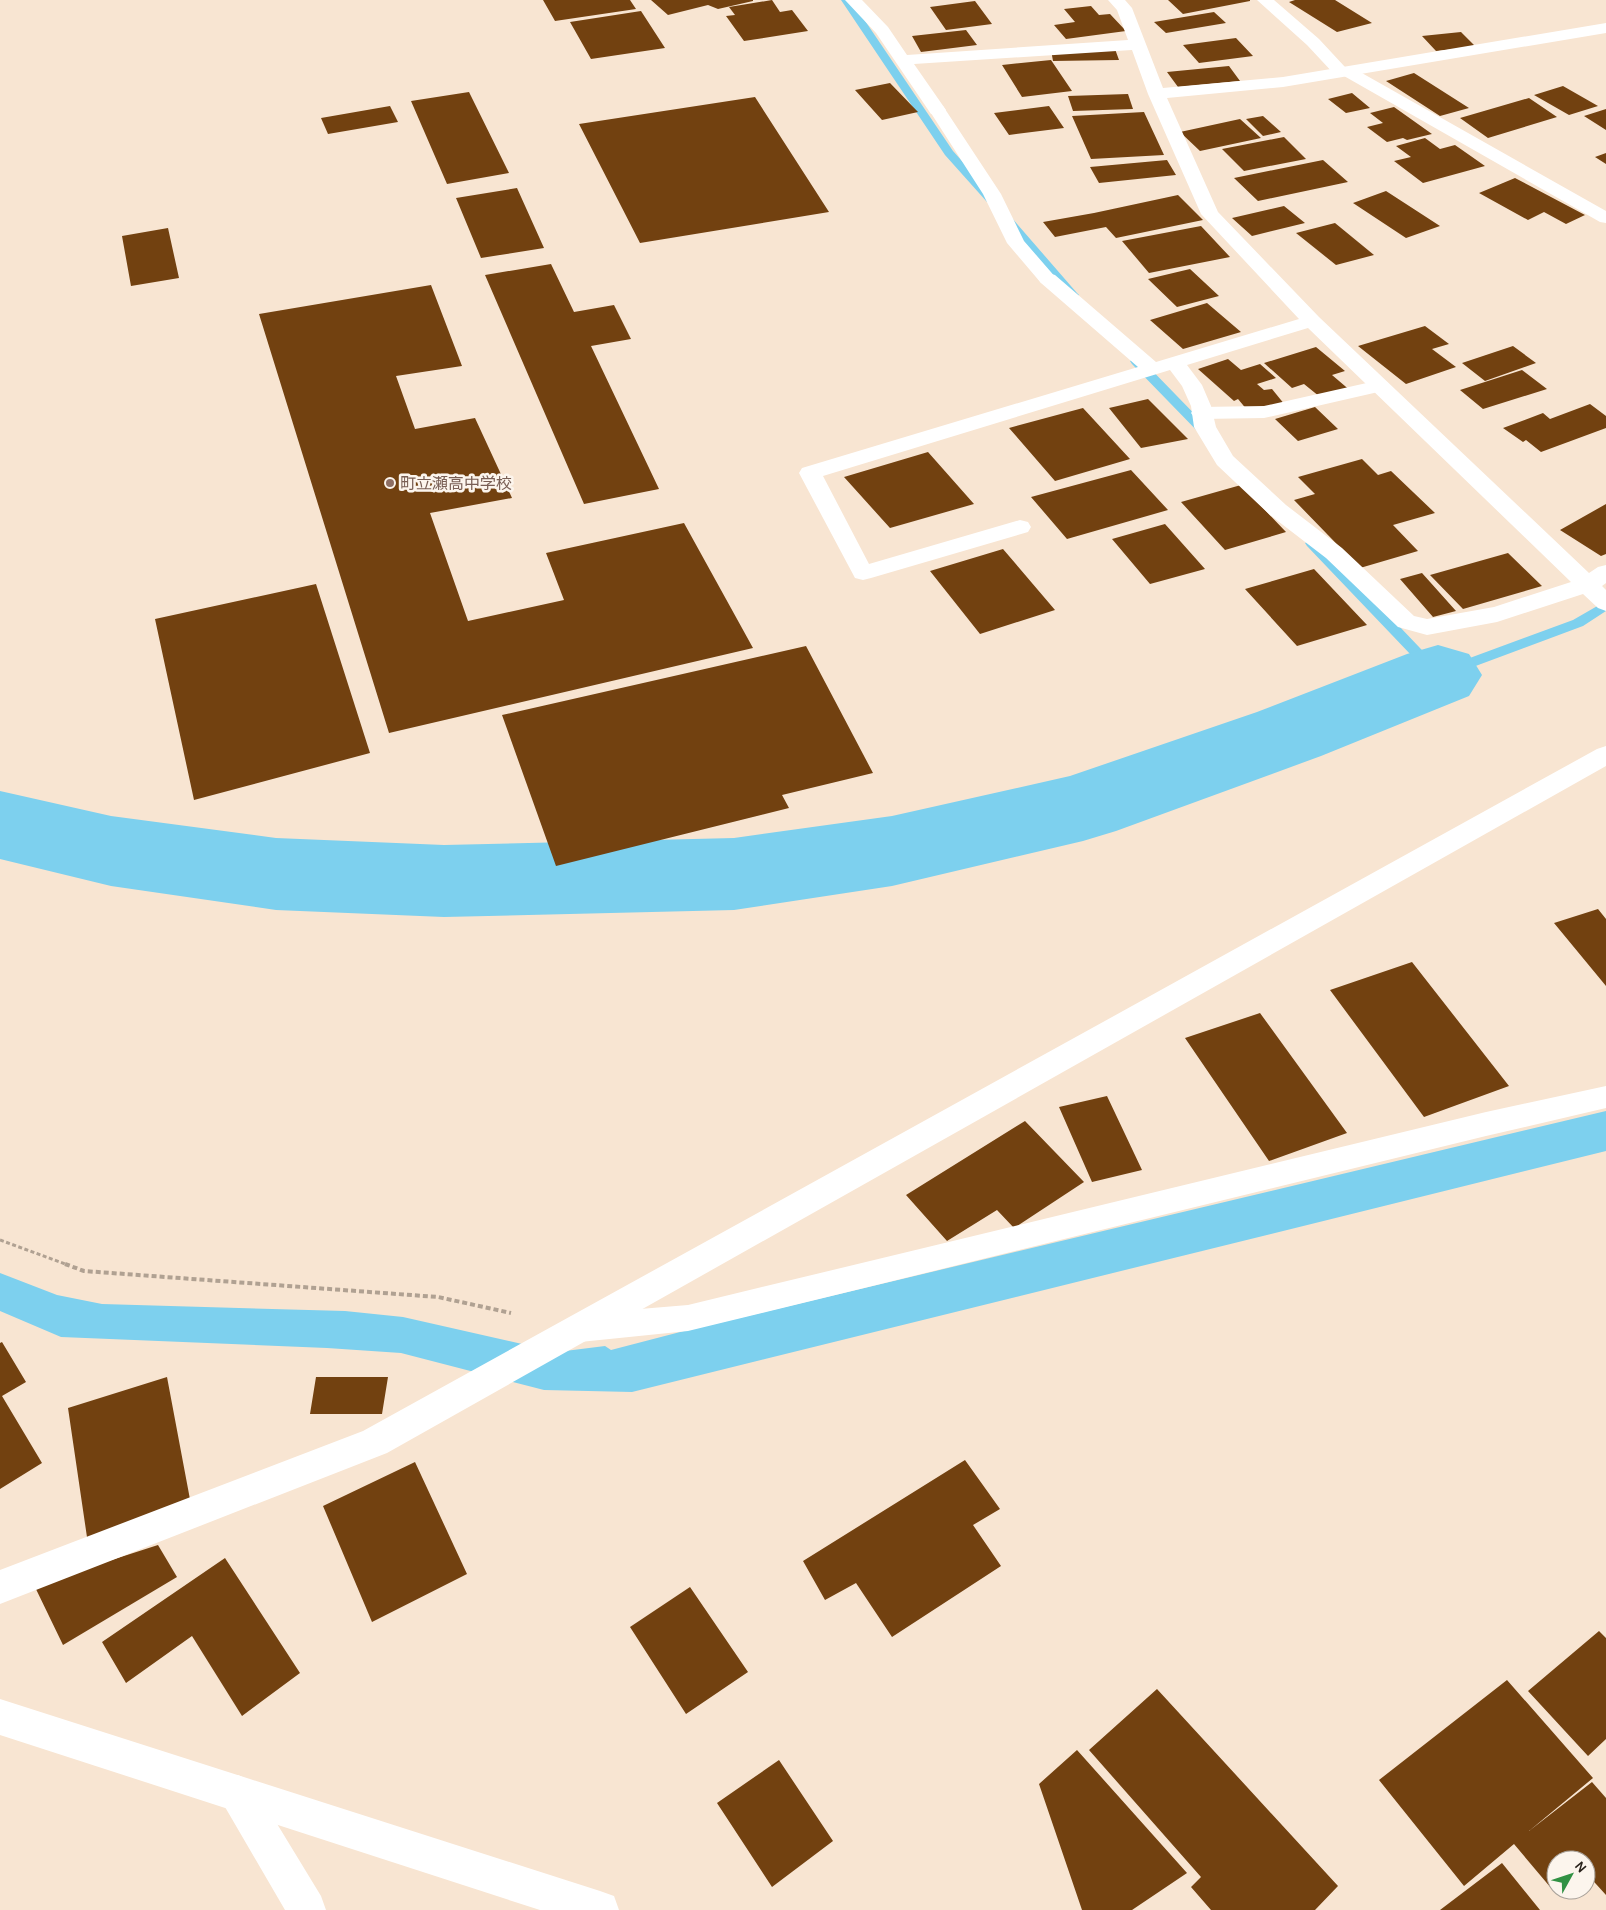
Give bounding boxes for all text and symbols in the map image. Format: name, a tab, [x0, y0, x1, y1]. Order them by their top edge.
place label: 町立瀬高中学校	[400, 474, 512, 493]
marker: 町立瀬高中学校	[384, 477, 396, 489]
north arrow	[1546, 1850, 1596, 1900]
text: N	[1571, 1858, 1590, 1876]

